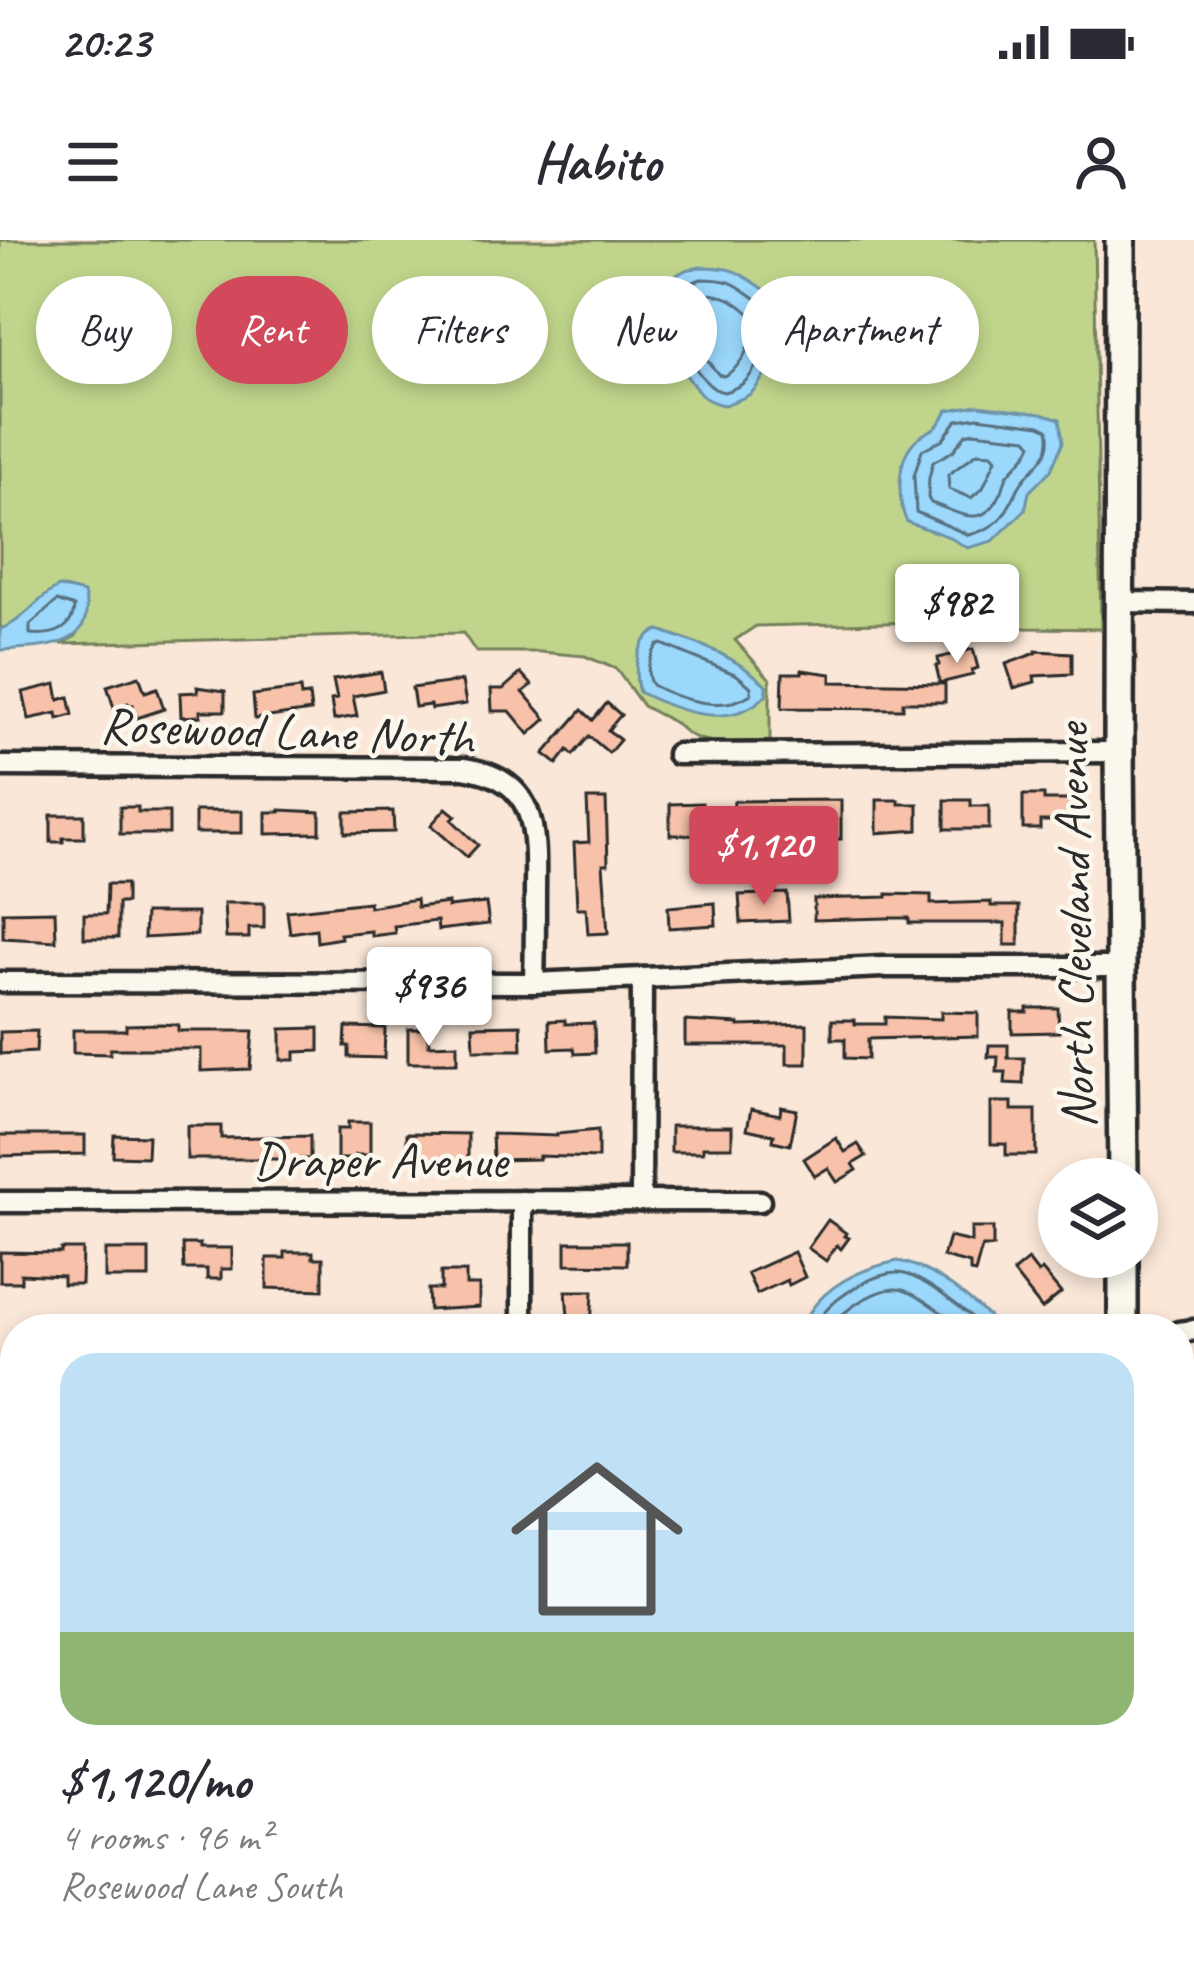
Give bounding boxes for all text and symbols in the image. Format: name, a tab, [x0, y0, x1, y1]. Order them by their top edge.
text: 20:23	[60, 14, 150, 71]
text: Habito	[533, 128, 661, 196]
icon: menu	[60, 129, 126, 195]
icon: person	[1068, 129, 1134, 195]
chip: Buy	[36, 276, 172, 384]
chip: Rent	[196, 276, 348, 384]
chip: Filters	[372, 276, 548, 384]
chip: New	[572, 276, 717, 384]
chip: Apartment	[741, 276, 979, 384]
pin: $982	[886, 564, 1028, 666]
text: $982	[922, 578, 992, 627]
street label: Rosewood Lane North	[99, 693, 477, 770]
street label: North Cleveland Avenue	[1038, 720, 1110, 1129]
pin: $1,120	[666, 806, 862, 908]
text: $1,120	[716, 820, 812, 869]
pin: $936	[358, 947, 500, 1049]
text: $936	[394, 961, 464, 1010]
street label: Draper Avenue	[253, 1128, 510, 1192]
map controls	[1038, 1158, 1158, 1278]
button: layers	[1038, 1158, 1158, 1278]
icon: home	[489, 1431, 705, 1647]
text: $1,120/mo	[60, 1749, 250, 1813]
text: 4 rooms · 96 m²	[60, 1813, 271, 1862]
text: Rosewood Lane South	[60, 1862, 342, 1911]

